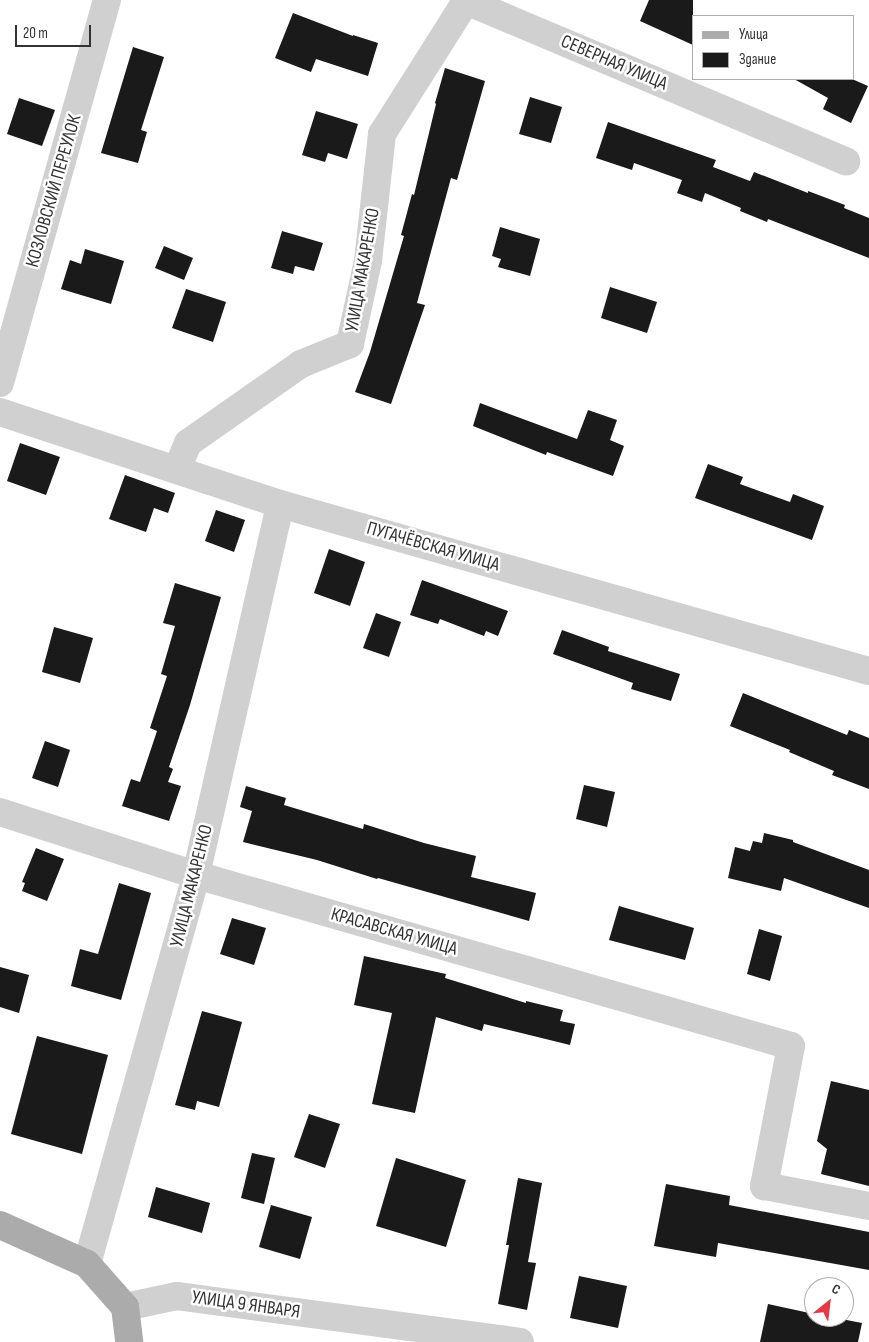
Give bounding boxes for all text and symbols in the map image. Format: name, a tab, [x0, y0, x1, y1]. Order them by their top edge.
scale bar	[18, 15, 94, 47]
legend	[692, 15, 854, 80]
text: 20 m	[23, 24, 48, 43]
text: Улица	[739, 25, 768, 44]
street label: СЕВЕРНАЯ УЛИЦА	[557, 30, 671, 96]
text: Здание	[739, 50, 776, 69]
street label: КОЗЛОВСКИЙ ПЕРЕУЛОК	[21, 112, 87, 270]
street label: УЛИЦА МАКАРЕНКО	[341, 206, 385, 334]
street label: ПУГАЧЁВСКАЯ УЛИЦА	[364, 517, 502, 577]
street label: УЛИЦА МАКАРЕНКО	[166, 822, 218, 950]
street label: КРАСАВСКАЯ УЛИЦА	[328, 903, 460, 961]
north arrow	[804, 1277, 854, 1327]
text: С	[829, 1280, 843, 1298]
street label: УЛИЦА 9 ЯНВАРЯ	[190, 1286, 302, 1324]

